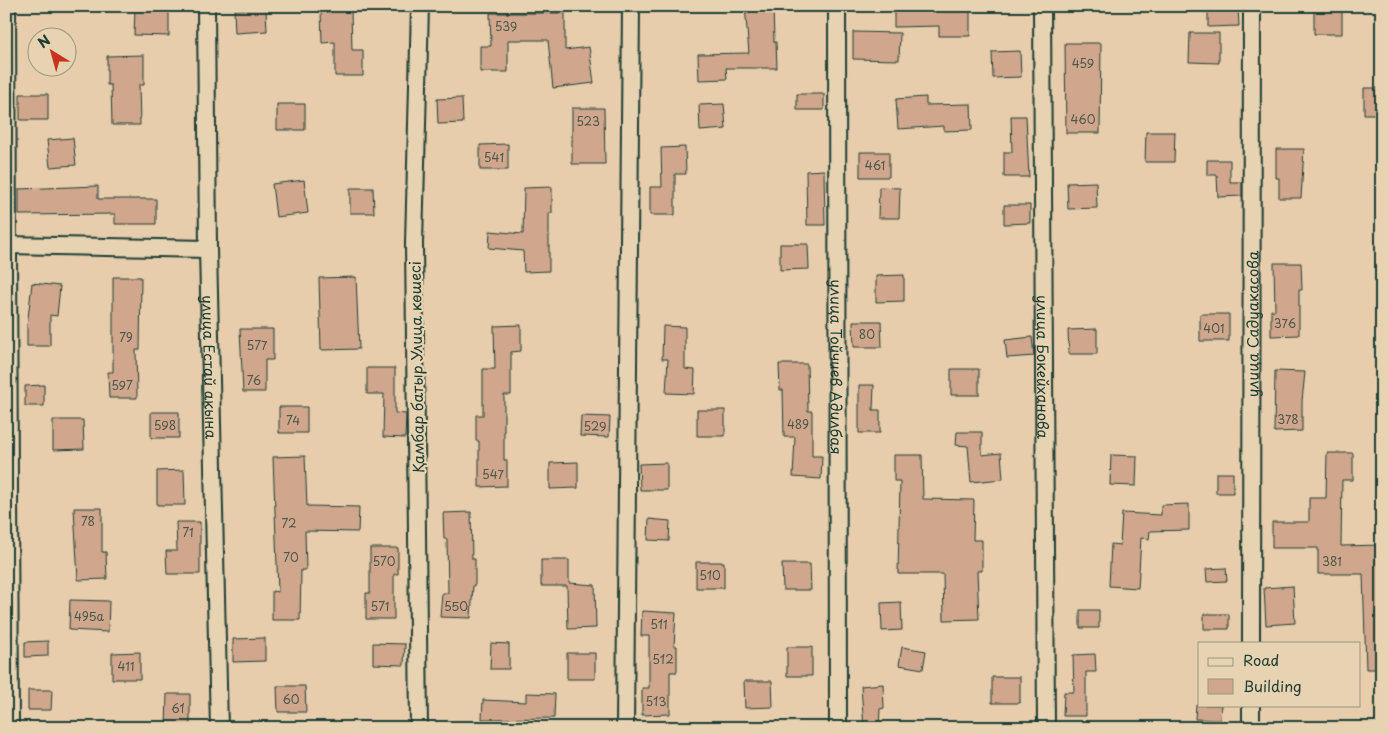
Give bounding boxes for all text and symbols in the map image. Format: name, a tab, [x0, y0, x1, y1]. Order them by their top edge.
house number: 539	[495, 17, 517, 35]
north arrow	[28, 28, 78, 78]
text: N	[33, 29, 55, 53]
house number: 459	[1072, 54, 1094, 72]
house number: 460	[1070, 110, 1096, 128]
house number: 523	[576, 112, 600, 130]
house number: 541	[484, 148, 504, 166]
house number: 461	[865, 156, 885, 174]
street label: улица Садуакасова	[1240, 250, 1263, 397]
street label: Қамбар батыр Улица көшесі	[403, 261, 429, 473]
street label: улица Тойчиев Адилбая	[826, 279, 849, 455]
street label: улица Естай акына	[198, 295, 224, 440]
street label: улица Бокейханова	[1032, 295, 1056, 440]
house number: 376	[1274, 314, 1296, 332]
house number: 401	[1203, 319, 1225, 337]
house number: 80	[859, 325, 875, 343]
house number: 79	[119, 328, 133, 346]
house number: 577	[247, 336, 268, 354]
house number: 76	[247, 371, 261, 389]
house number: 597	[111, 376, 133, 394]
house number: 378	[1277, 410, 1299, 428]
house number: 74	[286, 411, 300, 429]
house number: 489	[787, 415, 809, 433]
house number: 598	[154, 416, 176, 434]
house number: 529	[583, 417, 607, 435]
house number: 547	[482, 465, 505, 483]
house number: 78	[81, 512, 95, 530]
house number: 72	[281, 514, 297, 532]
house number: 71	[182, 523, 194, 541]
house number: 70	[283, 548, 299, 566]
house number: 570	[373, 552, 396, 570]
house number: 381	[1322, 552, 1342, 570]
house number: 510	[699, 566, 721, 584]
house number: 571	[371, 597, 389, 615]
house number: 550	[444, 597, 468, 615]
house number: 495а	[74, 607, 104, 625]
house number: 511	[650, 615, 668, 633]
legend	[1198, 642, 1360, 706]
text: Road	[1243, 648, 1279, 671]
house number: 512	[652, 650, 674, 668]
house number: 411	[117, 657, 135, 675]
text: Building	[1243, 674, 1302, 697]
house number: 60	[282, 690, 300, 708]
house number: 513	[646, 692, 666, 710]
house number: 61	[171, 699, 185, 717]

